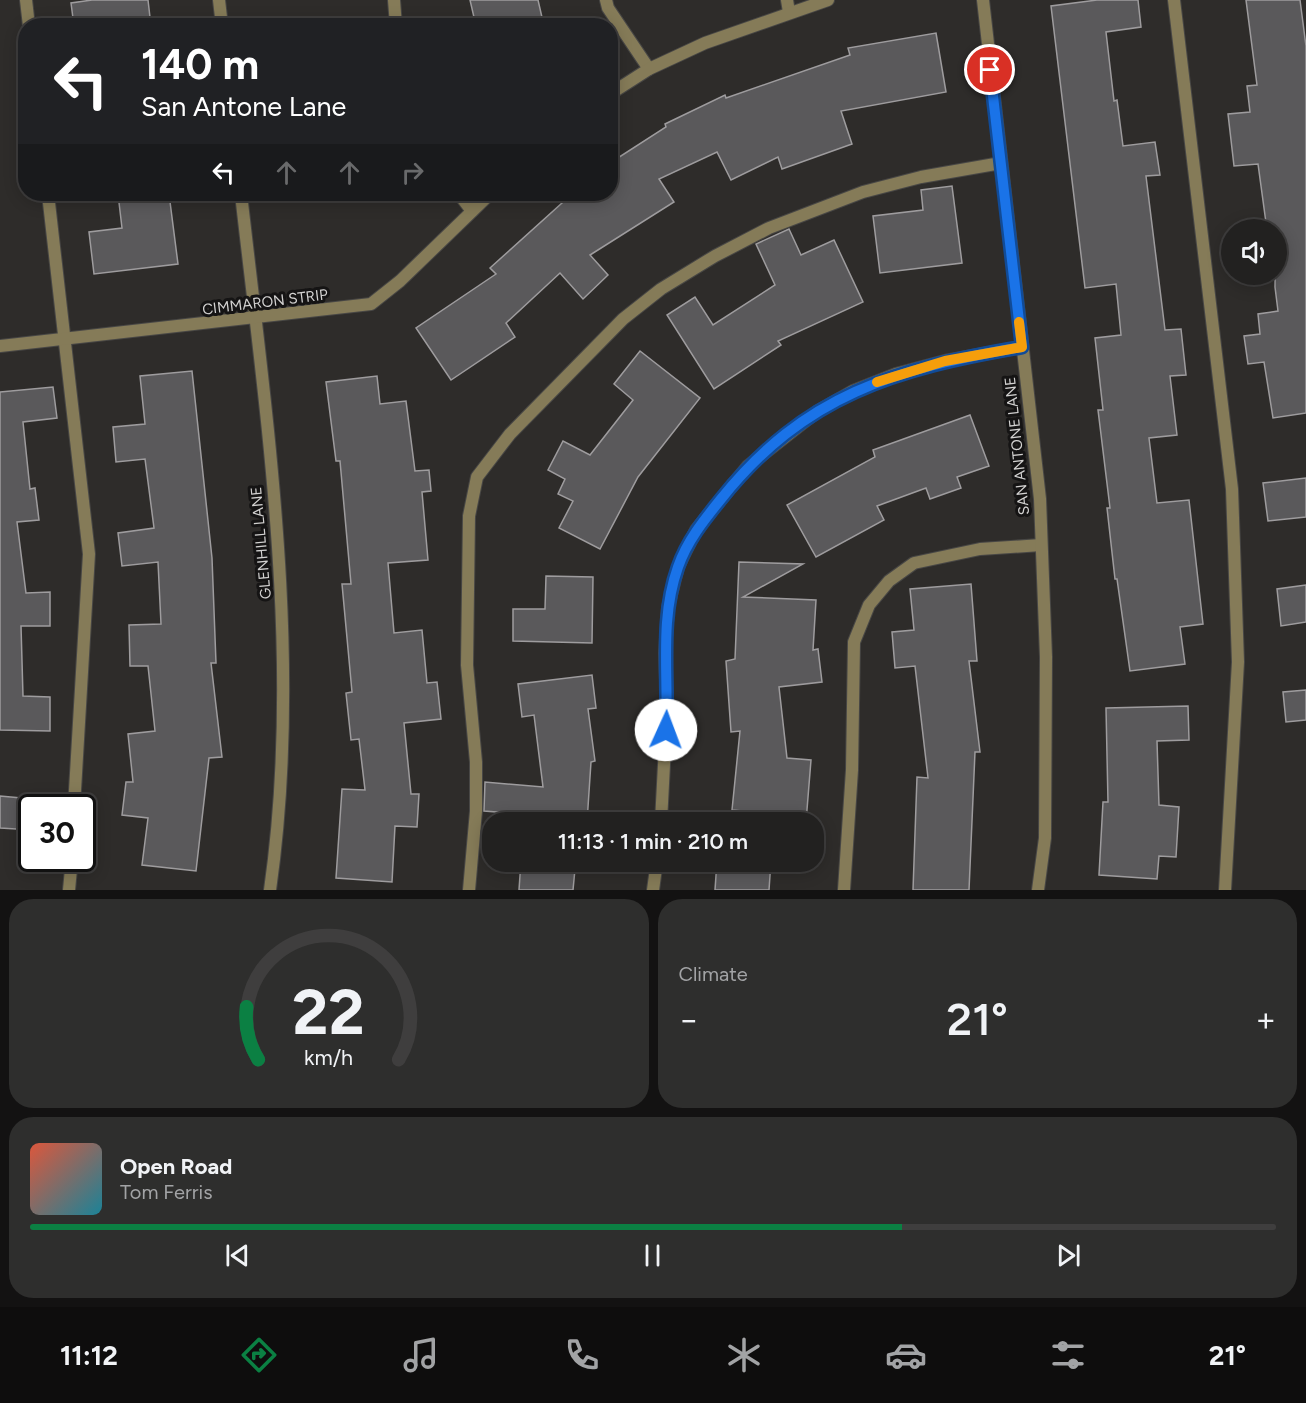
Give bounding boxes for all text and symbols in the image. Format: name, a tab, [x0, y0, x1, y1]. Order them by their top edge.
text: 140 m	[141, 39, 259, 90]
icon: left	[42, 42, 120, 120]
pin	[964, 44, 1015, 95]
icon: arrive	[973, 53, 1006, 86]
text: San Antone Lane	[141, 90, 346, 123]
icon: left	[207, 156, 240, 189]
icon: ahead	[270, 156, 303, 189]
icon: ahead	[333, 156, 366, 189]
icon: right	[396, 156, 429, 189]
map controls	[1221, 219, 1287, 285]
button: sound	[1221, 219, 1287, 285]
street label: CIMMARON STRIP	[201, 285, 329, 319]
street label: SAN ANTONE LANE	[1001, 376, 1033, 516]
street label: GLENHILL LANE	[247, 486, 275, 600]
position arrow	[634, 698, 698, 762]
speed limit sign: 30	[18, 794, 96, 872]
text: 11:13 · 1 min · 210 m	[558, 828, 748, 855]
text: Climate	[679, 962, 748, 986]
text: 22	[293, 975, 365, 1050]
text: 21°	[947, 992, 1008, 1046]
text: −	[679, 1000, 699, 1039]
text: +	[1255, 1000, 1276, 1039]
text: km/h	[304, 1046, 353, 1071]
text: Open Road	[120, 1153, 232, 1180]
text: Tom Ferris	[120, 1180, 213, 1204]
icon: previous	[221, 1239, 254, 1272]
icon: pause	[636, 1239, 669, 1272]
icon: next	[1052, 1239, 1085, 1272]
icon: directions	[238, 1334, 280, 1376]
icon: music	[400, 1334, 442, 1376]
icon: phone	[561, 1334, 603, 1376]
icon: climate	[723, 1334, 765, 1376]
icon: car	[885, 1334, 927, 1376]
icon: filters	[1047, 1334, 1089, 1376]
text: 11:12	[60, 1339, 118, 1372]
text: 21°	[1209, 1339, 1246, 1372]

